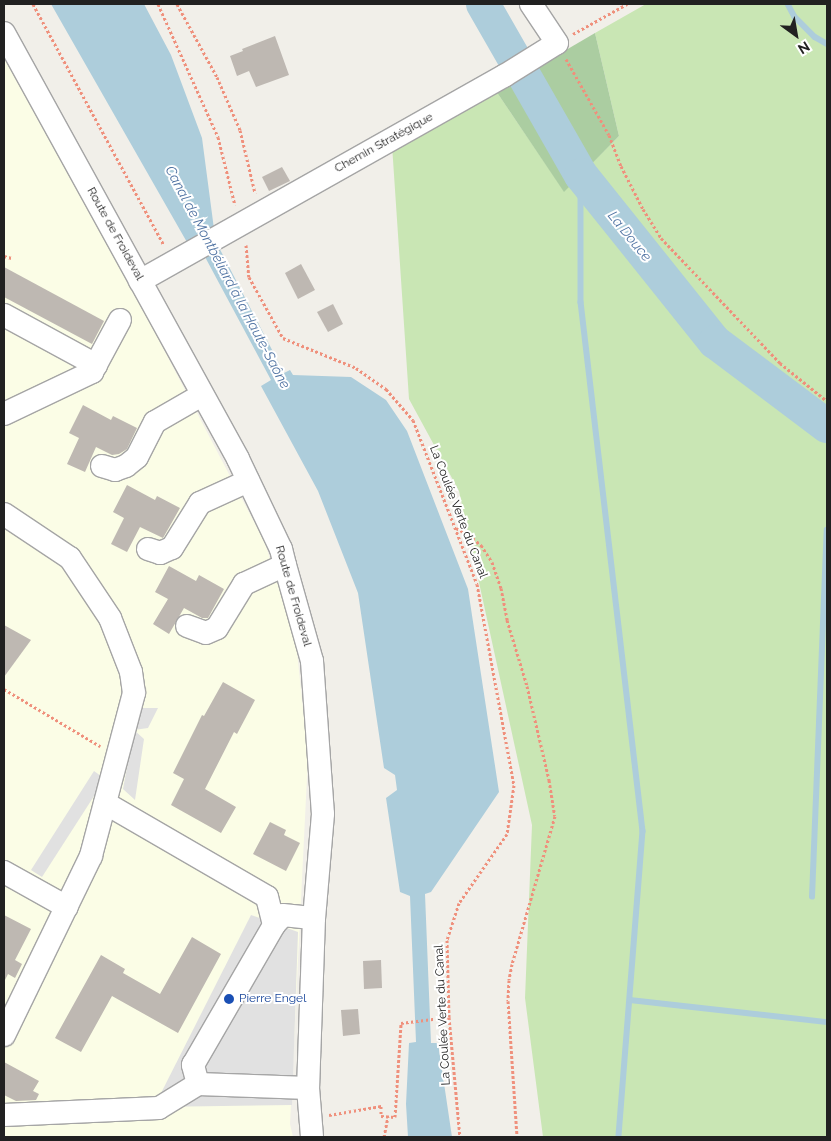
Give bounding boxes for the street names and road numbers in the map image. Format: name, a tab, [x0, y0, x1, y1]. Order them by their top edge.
street label: Chemin Stratégique	[332, 110, 436, 176]
street label: Route de Froideval	[83, 185, 147, 283]
street label: La Coulée Verte du Canal	[426, 443, 490, 581]
street label: Route de Froideval	[272, 544, 314, 648]
street label: La Coulée Verte du Canal	[432, 944, 454, 1086]

